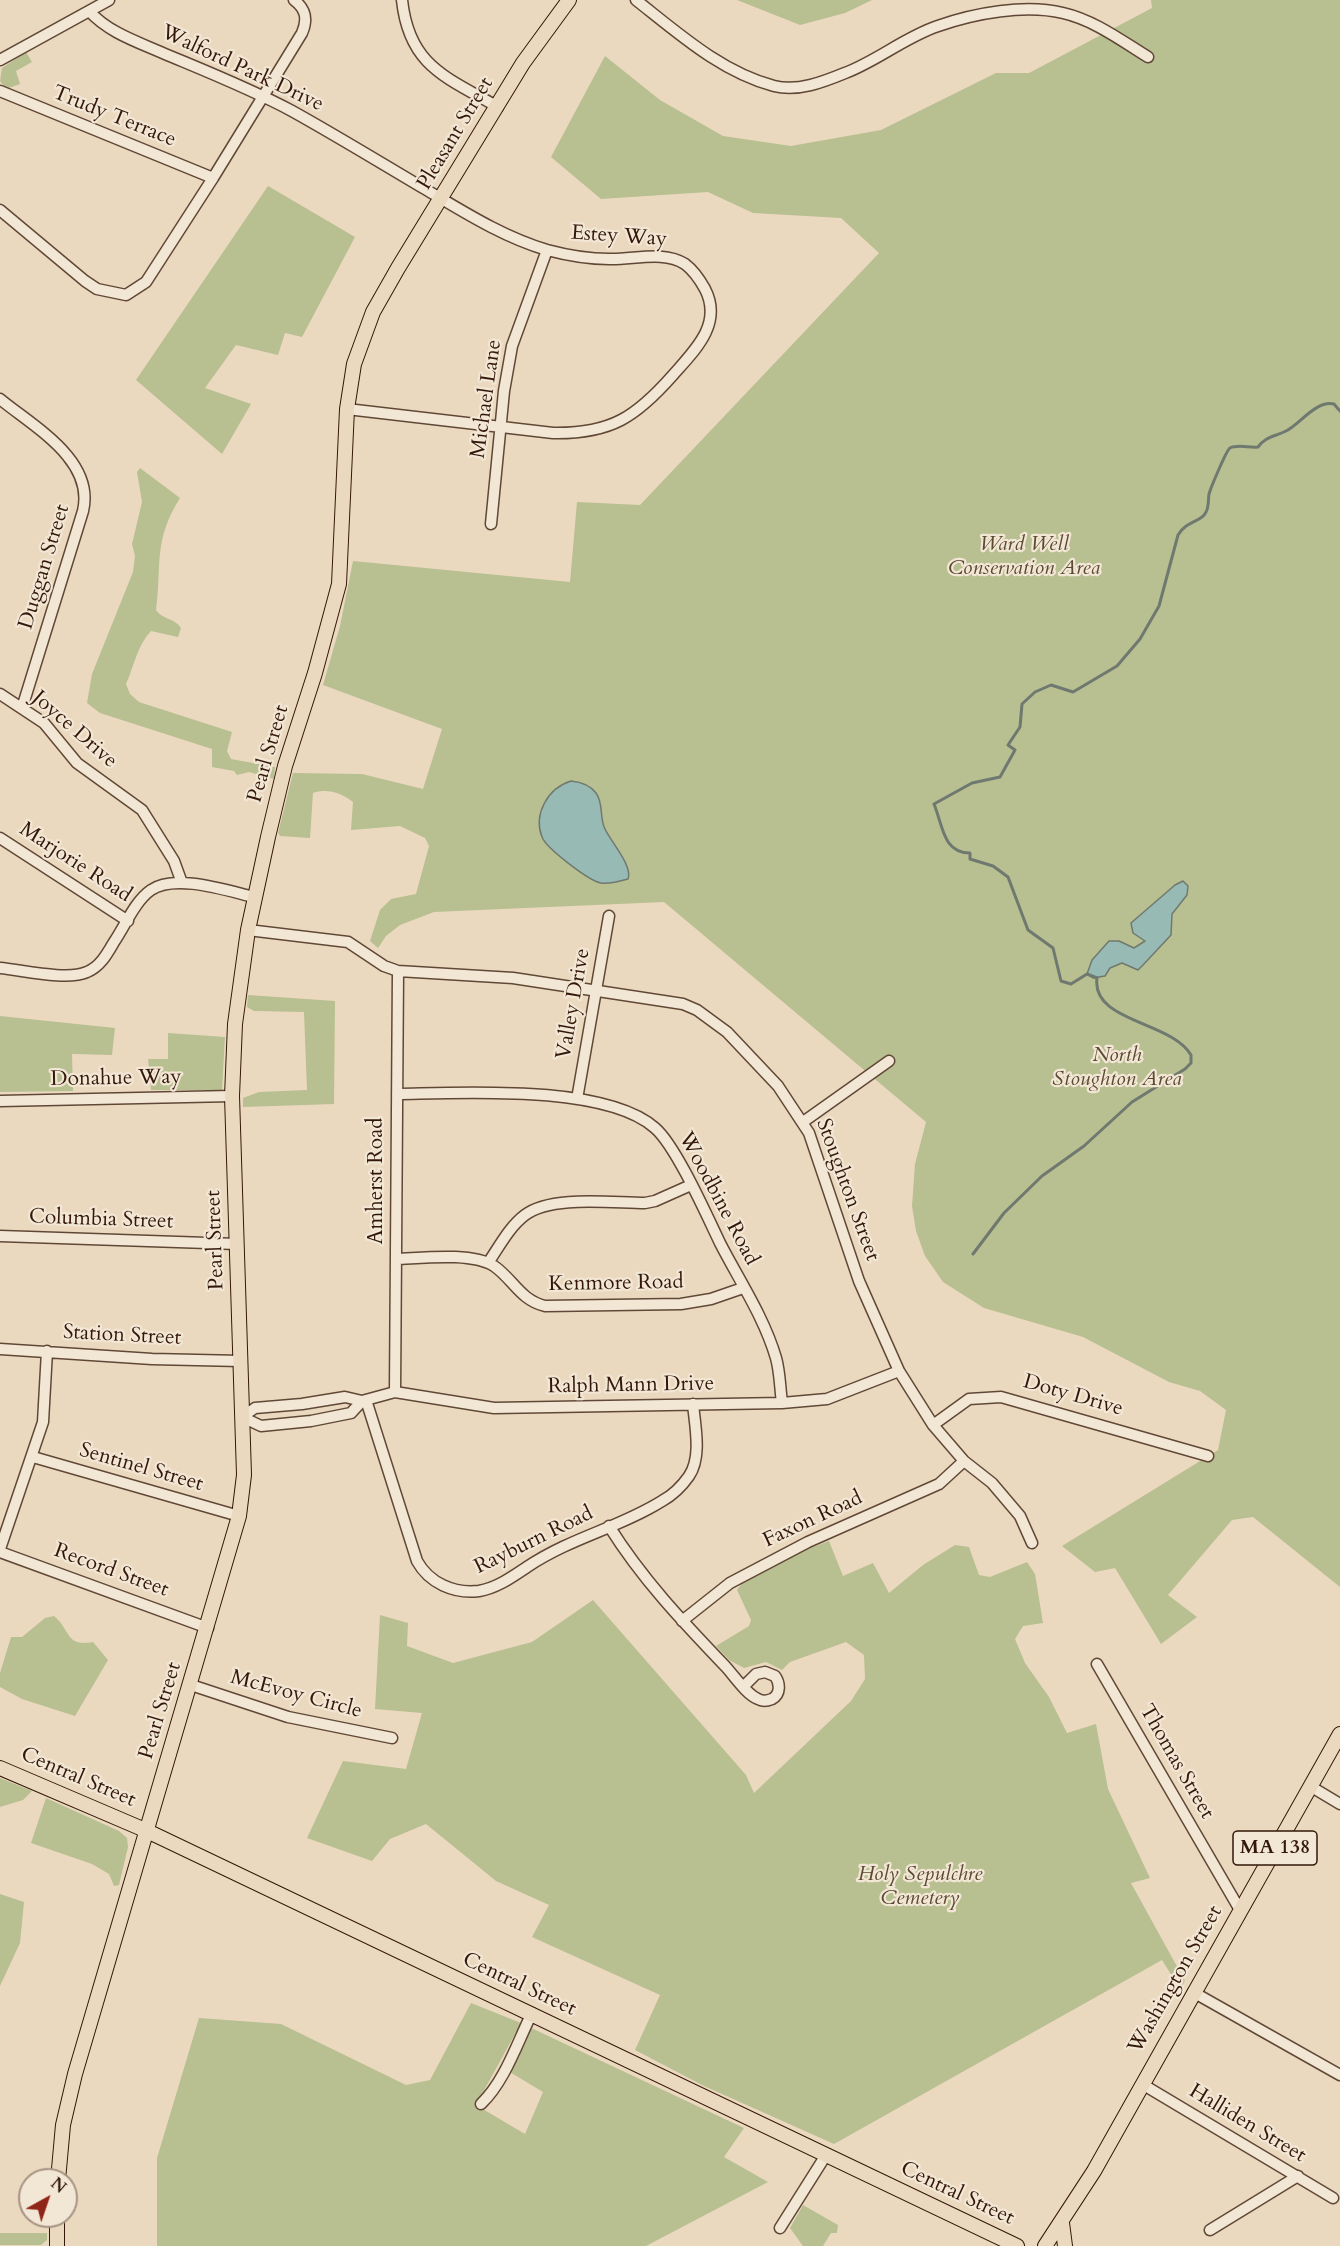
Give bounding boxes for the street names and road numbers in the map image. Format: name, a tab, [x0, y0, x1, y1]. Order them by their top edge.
street label: Walford Park Drive	[157, 20, 327, 118]
street label: Pleasant Street	[412, 73, 500, 195]
street label: Trudy Terrace	[49, 81, 179, 153]
street label: Estey Way	[570, 221, 668, 253]
street label: Michael Lane	[466, 338, 508, 460]
street label: Duggan Street	[14, 501, 76, 633]
street label: Joyce Drive	[26, 686, 122, 774]
street label: Pearl Street	[243, 702, 295, 806]
street label: Marjorie Road	[14, 817, 136, 909]
street label: Valley Drive	[552, 947, 596, 1061]
street label: Donahue Way	[50, 1065, 182, 1093]
street label: Stoughton Street	[810, 1115, 884, 1265]
street label: Amherst Road	[364, 1118, 390, 1244]
street label: Woodbine Road	[672, 1128, 764, 1270]
street label: Pearl Street	[202, 1189, 230, 1291]
street label: Columbia Street	[28, 1205, 174, 1235]
street label: Kenmore Road	[548, 1270, 684, 1298]
street label: Station Street	[62, 1320, 182, 1352]
street label: Doty Drive	[1020, 1370, 1126, 1422]
street label: Ralph Mann Drive	[548, 1372, 714, 1400]
street label: Sentinel Street	[76, 1438, 206, 1498]
street label: Faxon Road	[759, 1486, 867, 1554]
street label: Rayburn Road	[471, 1501, 597, 1581]
street label: Record Street	[50, 1539, 172, 1603]
street label: Pearl Street	[134, 1659, 188, 1763]
street label: McEvoy Circle	[227, 1665, 365, 1725]
street label: Thomas Street	[1133, 1700, 1219, 1824]
street label: Central Street	[17, 1742, 139, 1814]
road number: MA 138	[1233, 1831, 1317, 1865]
street label: Washington Street	[1123, 1902, 1229, 2058]
street label: Central Street	[458, 1948, 580, 2022]
street label: Halliden Street	[1184, 2079, 1310, 2169]
street label: Central Street	[896, 2157, 1018, 2231]

